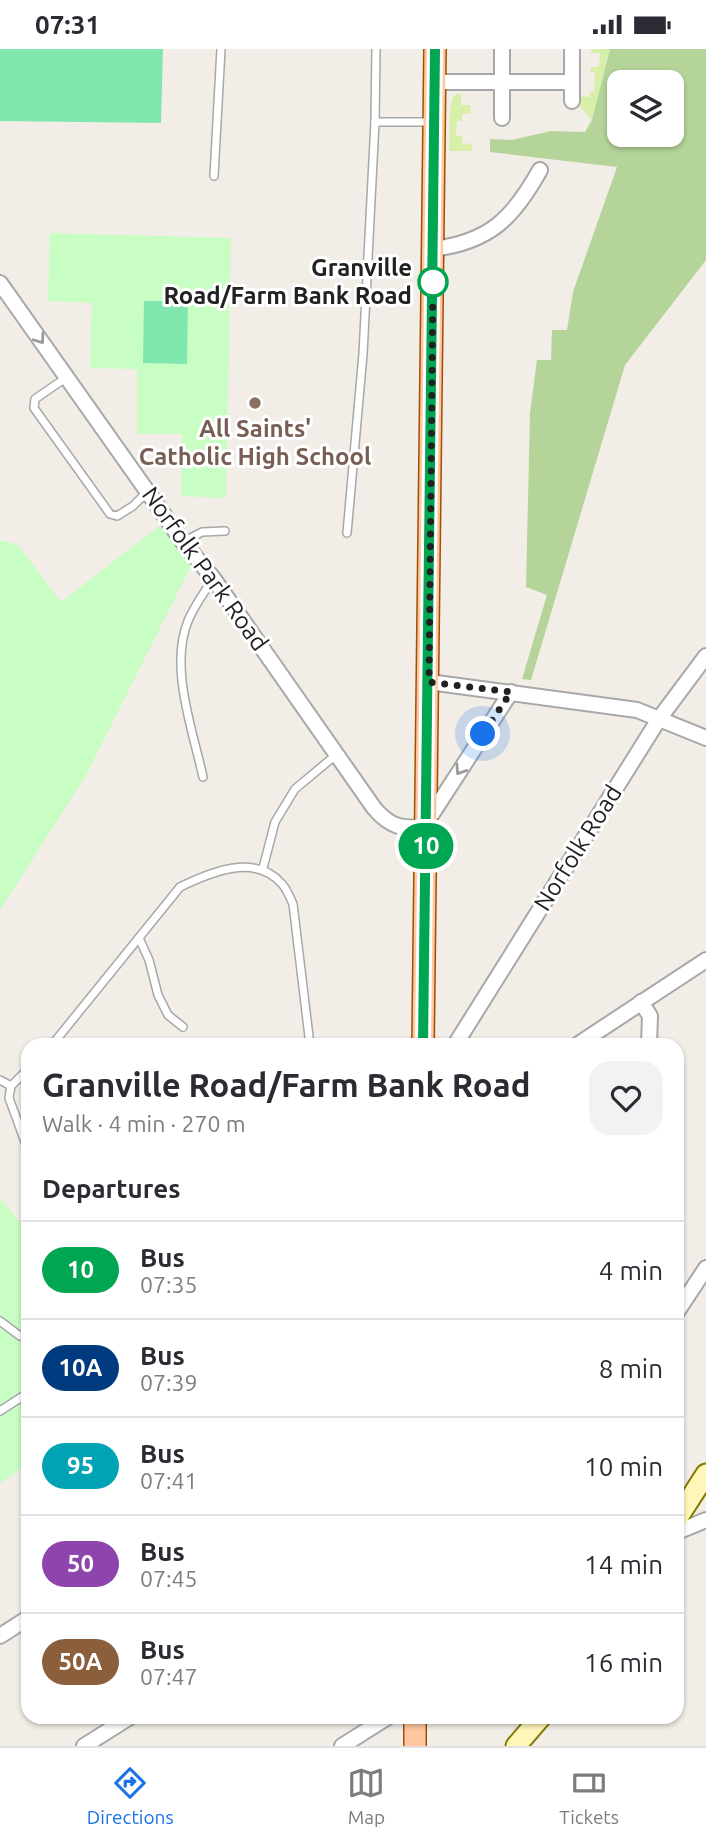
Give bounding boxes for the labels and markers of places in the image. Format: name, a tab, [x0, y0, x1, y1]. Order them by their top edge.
place label: Granville Road/Farm Bank Road	[163, 254, 412, 309]
marker: Granville Road/Farm Bank Road	[418, 267, 448, 297]
marker: All Saints' Catholic High School	[247, 395, 263, 411]
place label: All Saints' Catholic High School	[139, 415, 371, 470]

